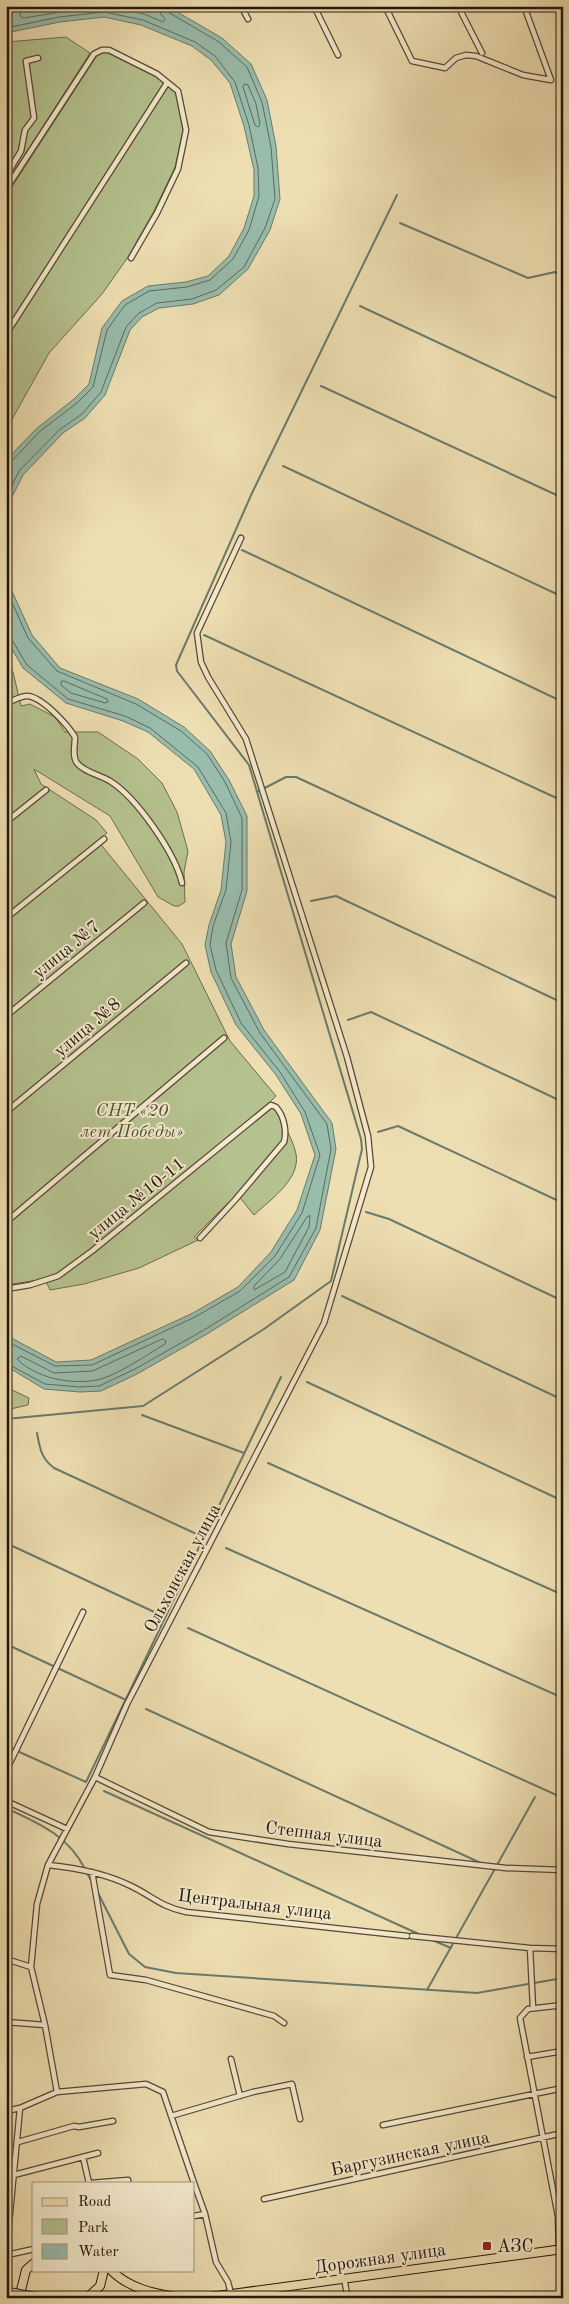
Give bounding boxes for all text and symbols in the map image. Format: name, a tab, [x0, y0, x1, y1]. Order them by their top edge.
street label: улица №7	[30, 917, 104, 982]
street label: улица №8	[51, 995, 124, 1061]
park label: СНТ «20 лет Победы»	[80, 1102, 184, 1141]
street label: улица №10-11	[85, 1154, 188, 1243]
street label: Ольхонская улица	[141, 1501, 225, 1636]
street label: Степная улица	[264, 1819, 384, 1851]
street label: Центральная улица	[177, 1887, 333, 1923]
street label: Баргузинская улица	[329, 2128, 491, 2180]
legend	[32, 2182, 195, 2272]
text: Road	[78, 2195, 112, 2210]
text: Park	[78, 2221, 109, 2236]
place label: АЗС	[497, 2238, 533, 2256]
marker: АЗС	[481, 2240, 493, 2252]
street label: Дорожная улица	[313, 2241, 447, 2277]
text: Water	[78, 2245, 119, 2260]

